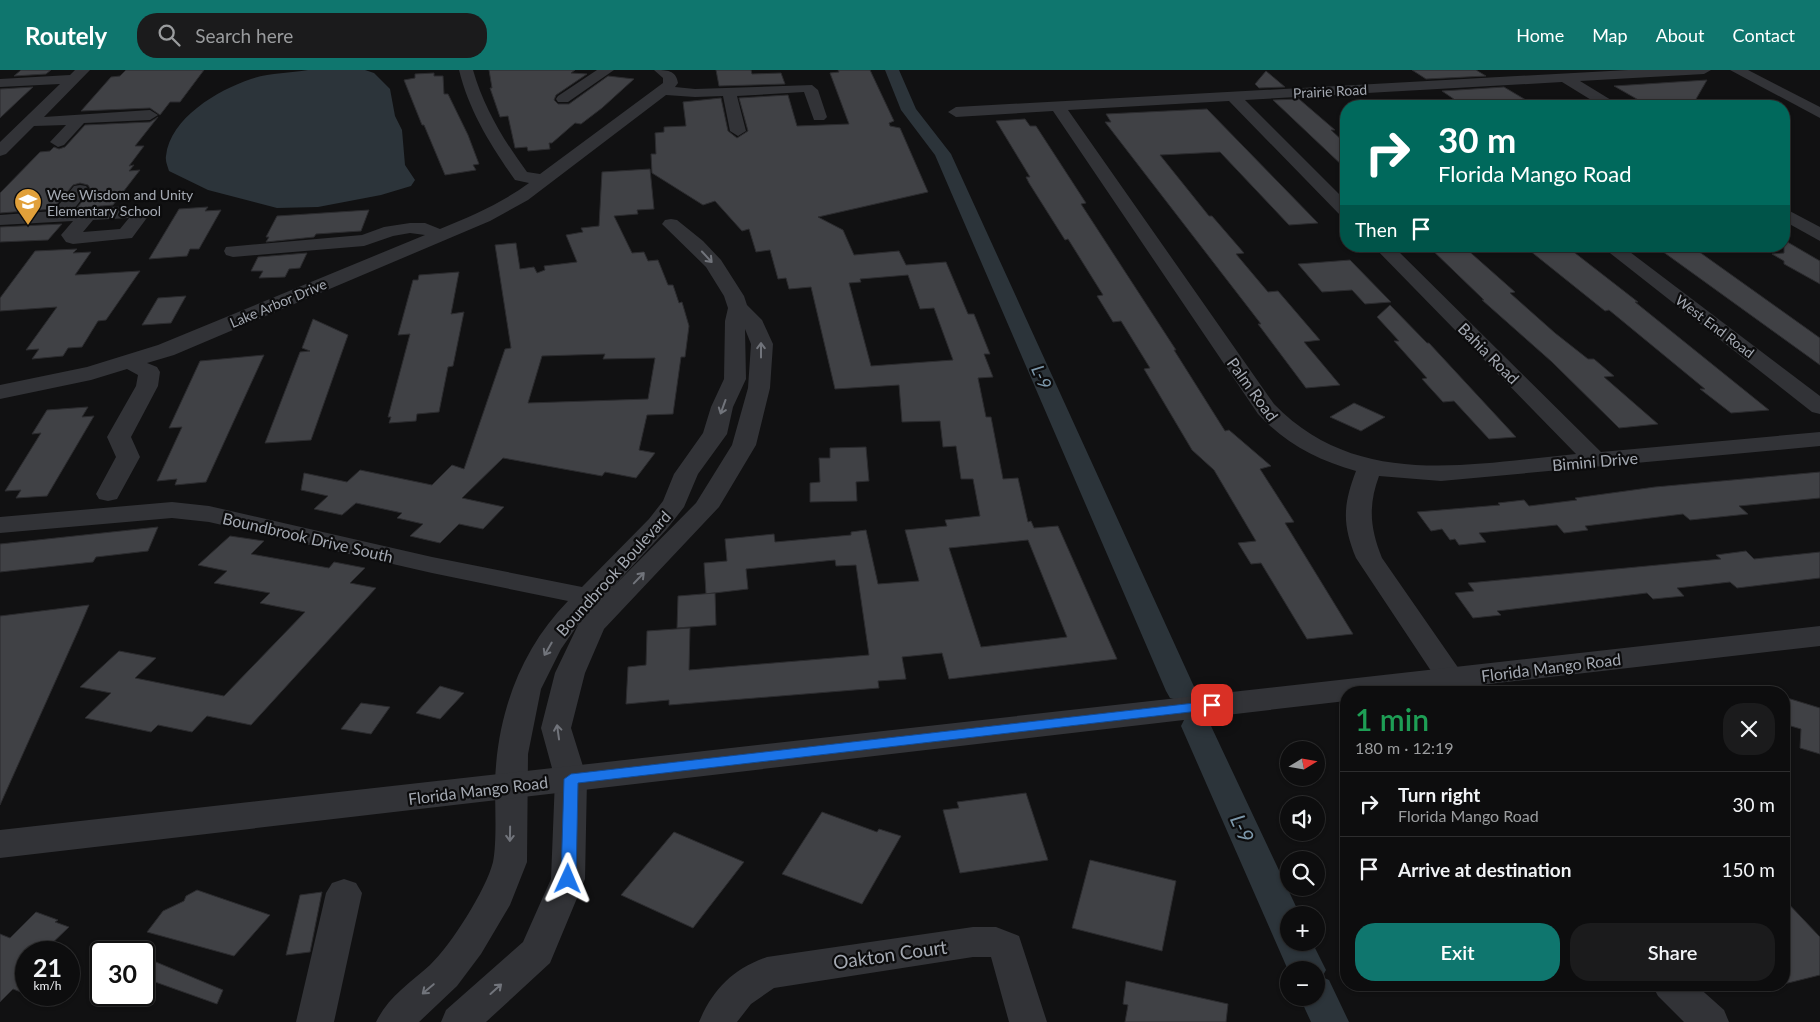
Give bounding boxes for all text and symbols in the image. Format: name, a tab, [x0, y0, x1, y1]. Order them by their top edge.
search box	[137, 13, 487, 58]
text: Routely	[25, 21, 107, 50]
icon: search	[155, 21, 183, 49]
text: Search here	[195, 24, 293, 47]
text: Home	[1516, 24, 1564, 46]
text: Map	[1592, 24, 1628, 46]
text: About	[1656, 24, 1705, 46]
text: Contact	[1733, 24, 1795, 46]
street label: Prairie Road	[1293, 81, 1367, 101]
text: 30 m	[1438, 118, 1516, 160]
icon: right	[1355, 120, 1420, 185]
text: Florida Mango Road	[1438, 160, 1632, 187]
place label: Wee Wisdom and Unity Elementary School	[47, 186, 194, 219]
school or university icon: Wee Wisdom and Unity Elementary School	[13, 187, 43, 226]
icon: arrive	[1407, 215, 1435, 243]
text: Then	[1355, 218, 1397, 241]
one-way arrow	[701, 251, 713, 263]
street label: Lake Arbor Drive	[227, 275, 329, 331]
street label: West End Road	[1672, 291, 1758, 361]
street label: Bahia Road	[1455, 319, 1523, 387]
one-way arrow	[756, 343, 766, 359]
street label: Palm Road	[1224, 354, 1282, 424]
water label: L-9	[1027, 362, 1057, 392]
one-way arrow	[718, 399, 727, 414]
street label: Bimini Drive	[1551, 448, 1639, 474]
street label: Boundbrook Boulevard	[552, 507, 674, 639]
street label: Boundbrook Drive South	[221, 508, 395, 566]
one-way arrow	[633, 572, 645, 584]
one-way arrow	[542, 641, 552, 655]
street label: Florida Mango Road	[1480, 649, 1622, 685]
pin	[1191, 684, 1233, 726]
icon: arrive	[1198, 691, 1226, 719]
text: 1 min	[1355, 701, 1429, 737]
button: close	[1723, 703, 1775, 755]
one-way arrow	[553, 725, 563, 741]
text: 180 m · 12:19	[1355, 738, 1454, 757]
north arrow	[1280, 741, 1325, 786]
map controls	[1280, 741, 1325, 1006]
street label: Florida Mango Road	[407, 772, 549, 808]
text: Turn right	[1398, 783, 1480, 806]
icon: right	[1355, 790, 1383, 818]
text: 30 m	[1732, 793, 1775, 816]
button: sound	[1280, 796, 1325, 841]
text: Florida Mango Road	[1398, 806, 1539, 825]
water label: L-9	[1226, 810, 1260, 846]
one-way arrow	[506, 826, 515, 842]
button: search	[1280, 851, 1325, 896]
position arrow	[541, 852, 593, 904]
icon: arrive	[1355, 855, 1383, 883]
text: Arrive at destination	[1398, 858, 1571, 881]
text: 150 m	[1721, 858, 1775, 881]
button: +	[1280, 906, 1325, 951]
button: Exit	[1355, 923, 1560, 981]
button: Share	[1570, 923, 1775, 981]
street label: Oakton Court	[832, 935, 949, 973]
speed limit sign: 30	[90, 941, 155, 1006]
text: 21	[33, 952, 62, 982]
button: −	[1280, 961, 1325, 1006]
text: km/h	[33, 978, 62, 993]
one-way arrow	[422, 983, 435, 994]
one-way arrow	[490, 983, 503, 995]

